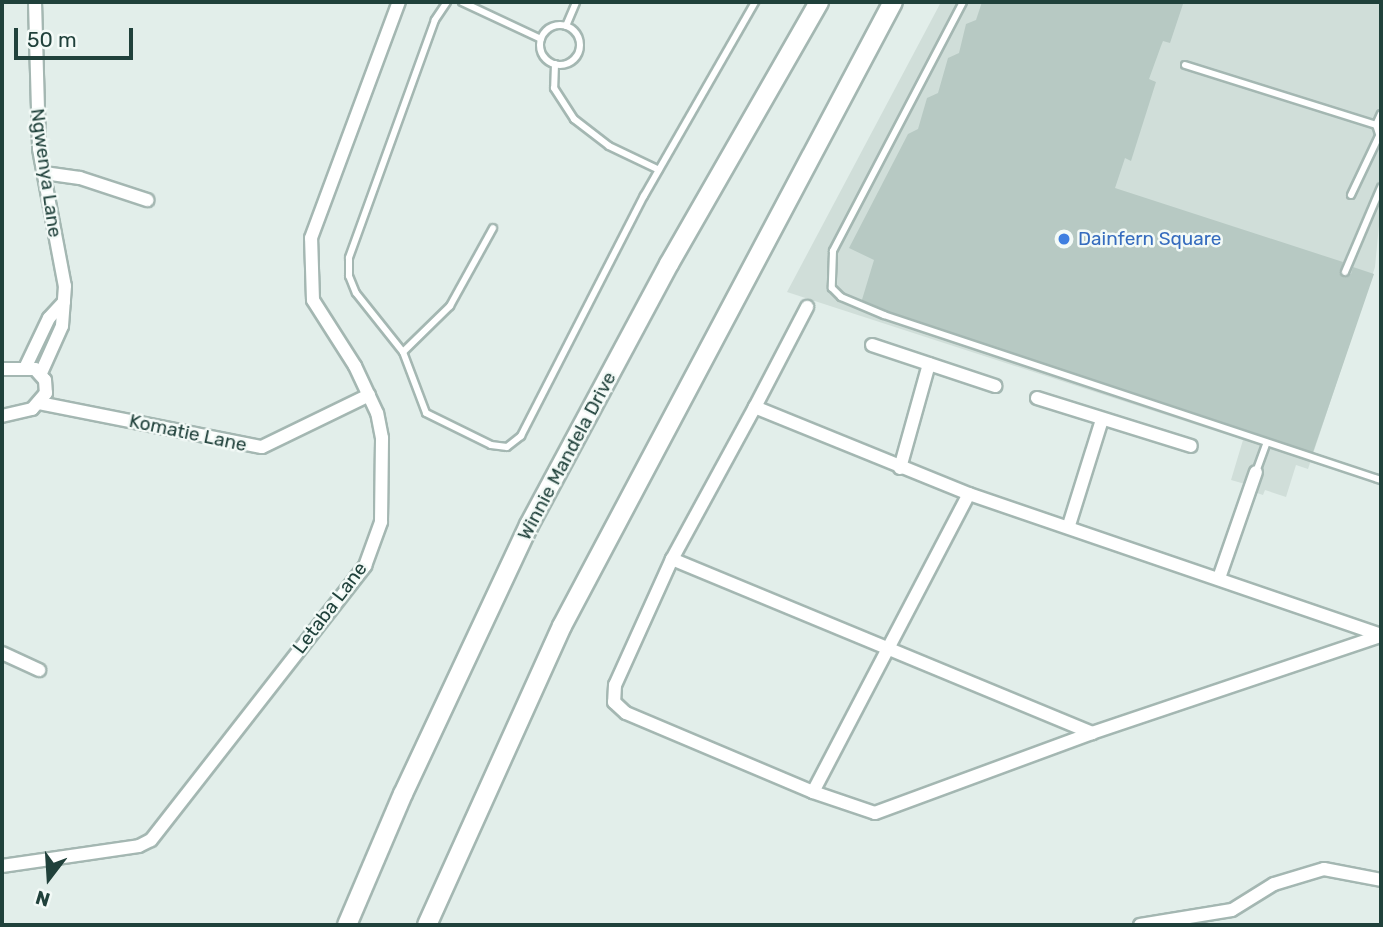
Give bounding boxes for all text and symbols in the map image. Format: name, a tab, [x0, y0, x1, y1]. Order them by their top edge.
scale bar	[18, 14, 136, 58]
text: 50 m	[27, 27, 77, 52]
street label: Ngwenya Lane	[26, 107, 66, 239]
place label: Dainfern Square	[1078, 228, 1221, 250]
marker: Dainfern Square	[1056, 231, 1072, 247]
street label: Winnie Mandela Drive	[513, 368, 621, 544]
street label: Komatie Lane	[127, 409, 249, 457]
street label: Letaba Lane	[288, 558, 372, 658]
north arrow	[14, 843, 84, 913]
text: N	[33, 886, 53, 912]

